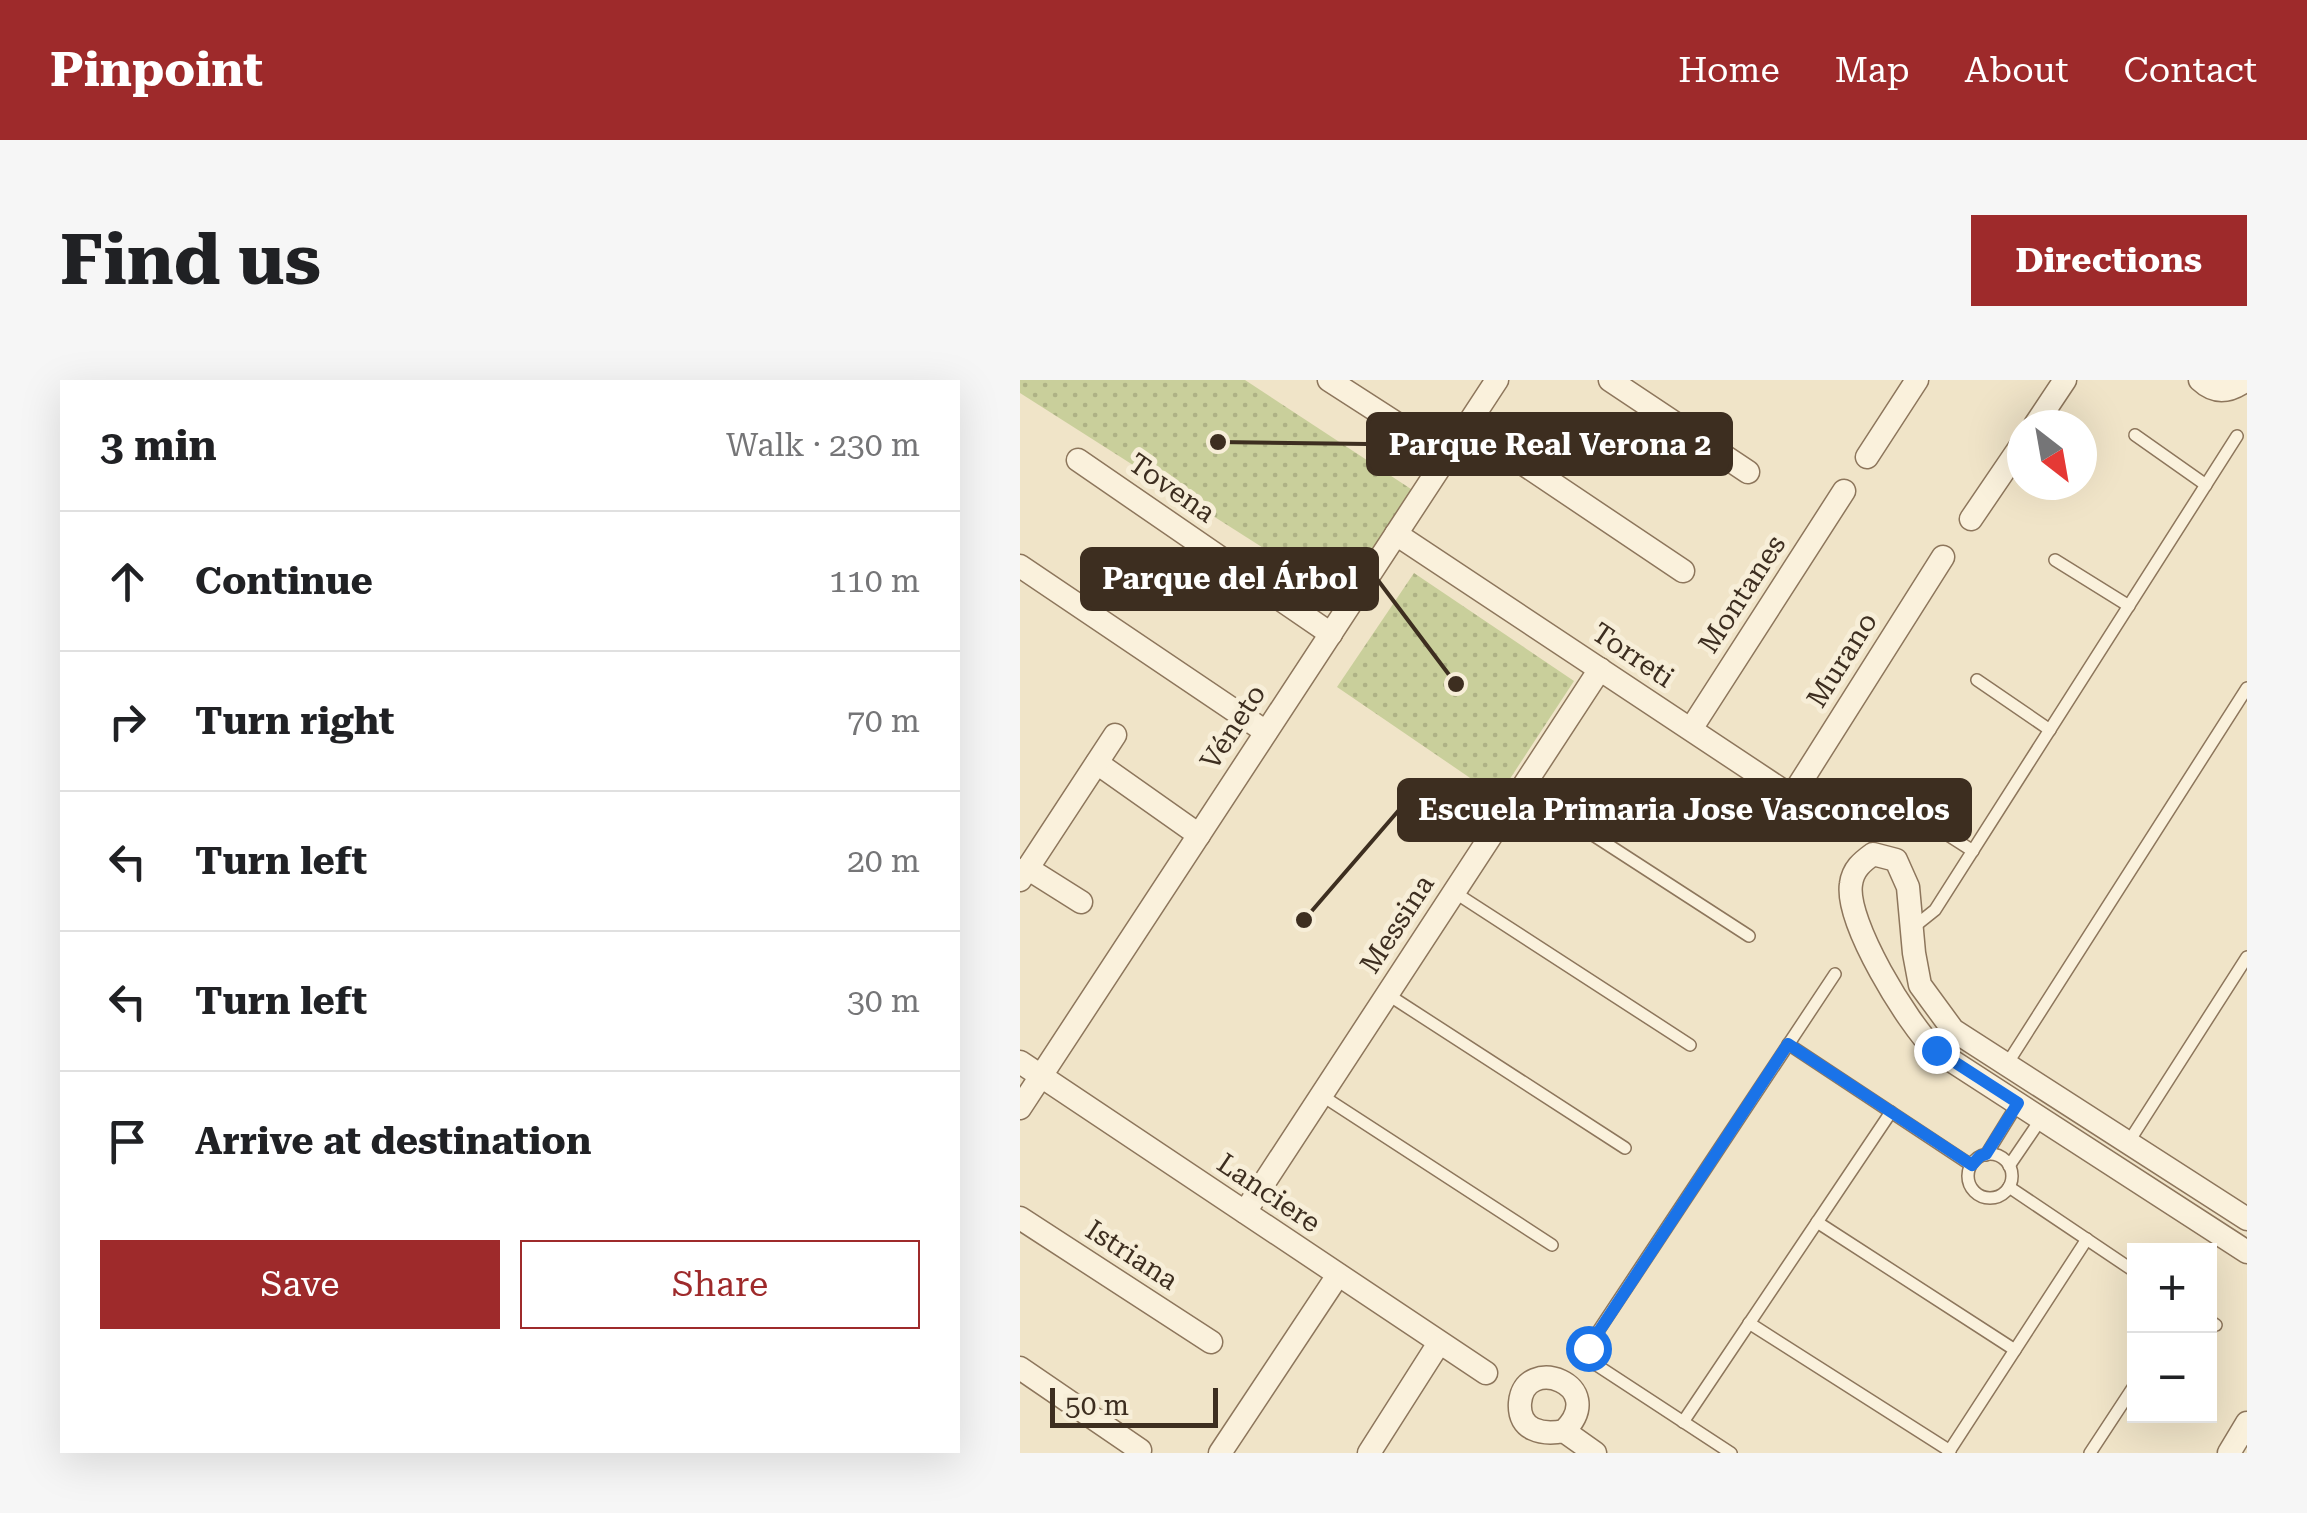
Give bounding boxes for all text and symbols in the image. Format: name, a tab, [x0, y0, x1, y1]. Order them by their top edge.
text: Pinpoint	[50, 42, 263, 98]
text: Home	[1678, 50, 1780, 91]
text: Map	[1835, 50, 1910, 91]
text: About	[1965, 50, 2069, 91]
text: Contact	[2124, 50, 2257, 91]
button: Directions	[1971, 215, 2247, 306]
text: Find us	[60, 219, 321, 301]
north arrow	[2007, 410, 2097, 500]
callout: Parque Real Verona 2	[1368, 414, 1731, 474]
text: 3 min	[100, 421, 217, 470]
text: Walk · 230 m	[726, 426, 920, 464]
text: Parque Real Verona 2	[1389, 427, 1711, 462]
street label: Tovena	[1122, 446, 1222, 530]
street label: Montanes	[1692, 529, 1792, 659]
callout: Parque del Árbol	[1082, 549, 1377, 609]
icon: ahead	[100, 554, 155, 609]
text: Continue	[195, 559, 373, 603]
text: Parque del Árbol	[1102, 560, 1358, 596]
text: 110 m	[829, 562, 920, 600]
street label: Murano	[1800, 606, 1884, 714]
street label: Torreti	[1586, 616, 1680, 694]
street label: Véneto	[1194, 679, 1272, 775]
icon: right	[100, 694, 155, 749]
text: Turn right	[195, 699, 394, 743]
text: 70 m	[847, 702, 920, 740]
callout: Escuela Primaria Jose Vasconcelos	[1399, 780, 1970, 840]
text: Escuela Primaria Jose Vasconcelos	[1418, 792, 1950, 827]
icon: left	[100, 834, 155, 889]
text: Turn left	[195, 839, 367, 883]
text: 20 m	[847, 842, 920, 880]
street label: Messina	[1353, 869, 1441, 979]
icon: left	[100, 974, 155, 1029]
text: Turn left	[195, 979, 367, 1023]
text: 30 m	[847, 982, 920, 1020]
route end	[1914, 1028, 1960, 1074]
icon: arrive	[100, 1114, 155, 1169]
text: Arrive at destination	[195, 1119, 591, 1163]
street label: Lanciere	[1211, 1146, 1327, 1240]
street label: Istriana	[1080, 1213, 1184, 1297]
button: Save	[100, 1240, 500, 1329]
button: Share	[520, 1240, 920, 1329]
map controls	[2127, 1243, 2217, 1423]
button: +	[2127, 1243, 2217, 1333]
route start	[1566, 1326, 1612, 1372]
button: −	[2127, 1333, 2217, 1423]
scale bar	[1050, 1383, 1218, 1428]
text: 50 m	[1065, 1389, 1129, 1422]

